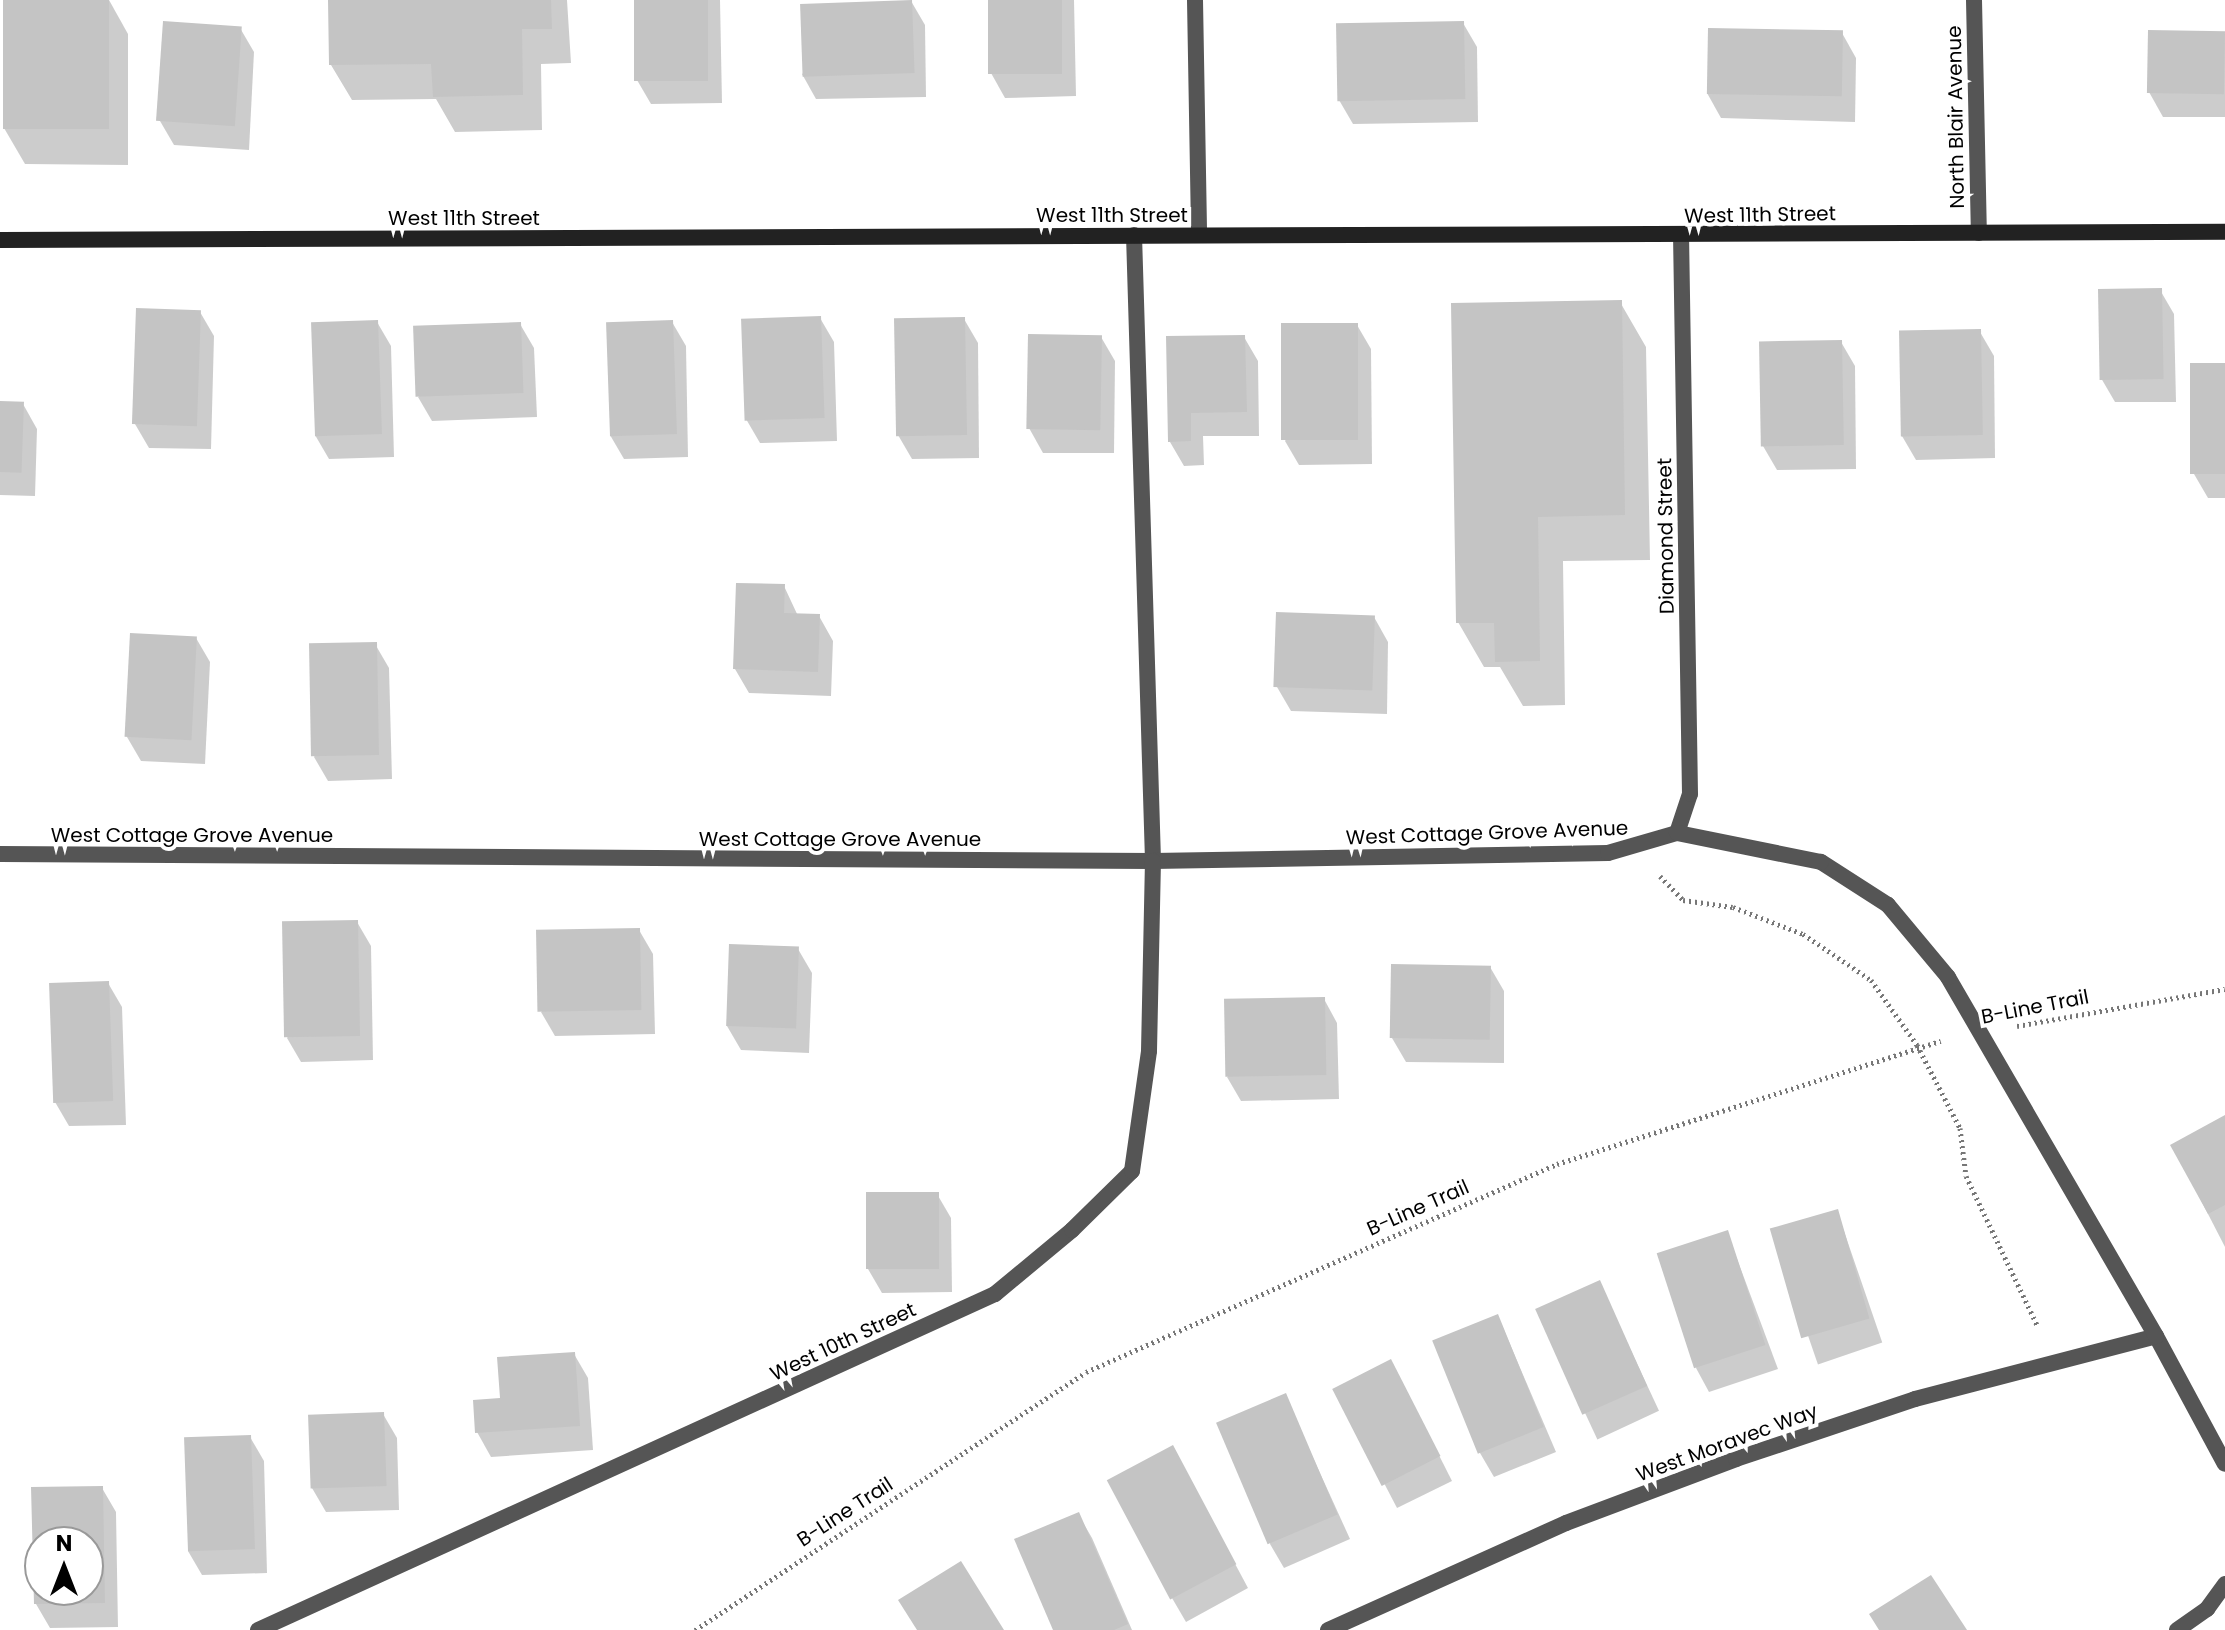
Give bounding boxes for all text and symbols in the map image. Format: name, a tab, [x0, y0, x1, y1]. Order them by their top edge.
street label: North Blair Avenue	[1942, 25, 1970, 209]
street label: West 11th Street	[1684, 202, 1836, 228]
street label: West 11th Street	[1036, 203, 1188, 227]
street label: West 11th Street	[388, 206, 540, 230]
street label: Diamond Street	[1653, 458, 1679, 614]
street label: West Cottage Grove Avenue	[1345, 816, 1629, 850]
street label: West Cottage Grove Avenue	[51, 823, 333, 847]
street label: West Cottage Grove Avenue	[699, 827, 981, 851]
street label: B-Line Trail	[1979, 985, 2091, 1029]
street label: B-Line Trail	[1363, 1175, 1473, 1241]
street label: West 10th Street	[766, 1298, 920, 1386]
street label: West Moravec Way	[1633, 1399, 1821, 1487]
street label: B-Line Trail	[793, 1472, 897, 1552]
north arrow	[24, 1526, 104, 1606]
text: N	[56, 1528, 72, 1559]

